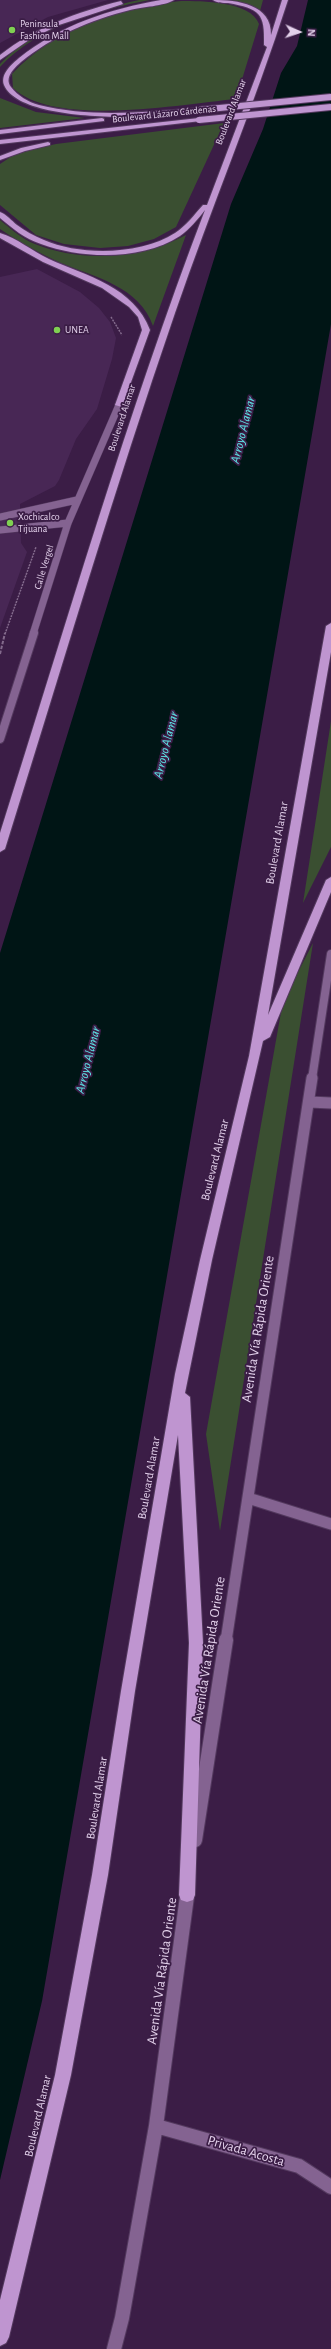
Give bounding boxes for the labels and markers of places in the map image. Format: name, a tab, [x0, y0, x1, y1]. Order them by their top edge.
place label: Peninsula Fashion Mall	[20, 18, 69, 42]
marker: Peninsula Fashion Mall	[7, 25, 17, 35]
place label: UNEA	[65, 324, 89, 336]
marker: UNEA	[52, 325, 62, 335]
place label: Xochicalco Tijuana	[18, 511, 60, 534]
marker: Xochicalco Tijuana	[5, 518, 15, 528]

